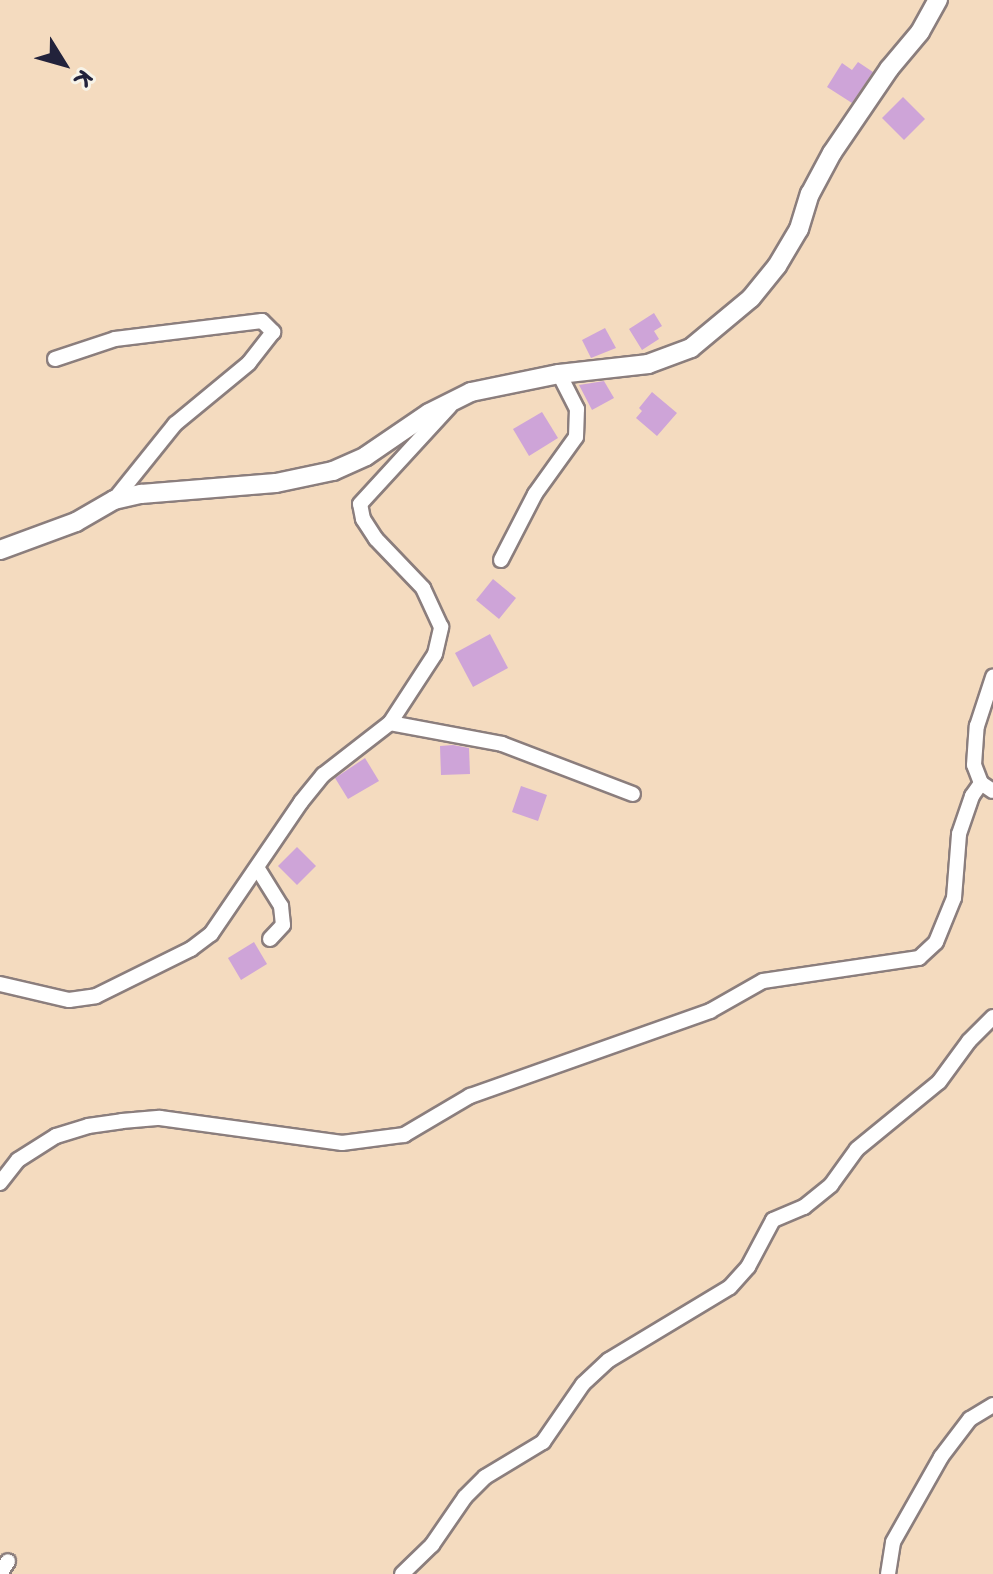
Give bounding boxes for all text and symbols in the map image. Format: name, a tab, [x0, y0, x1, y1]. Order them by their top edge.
north arrow	[24, 24, 104, 104]
text: K	[67, 64, 100, 93]

